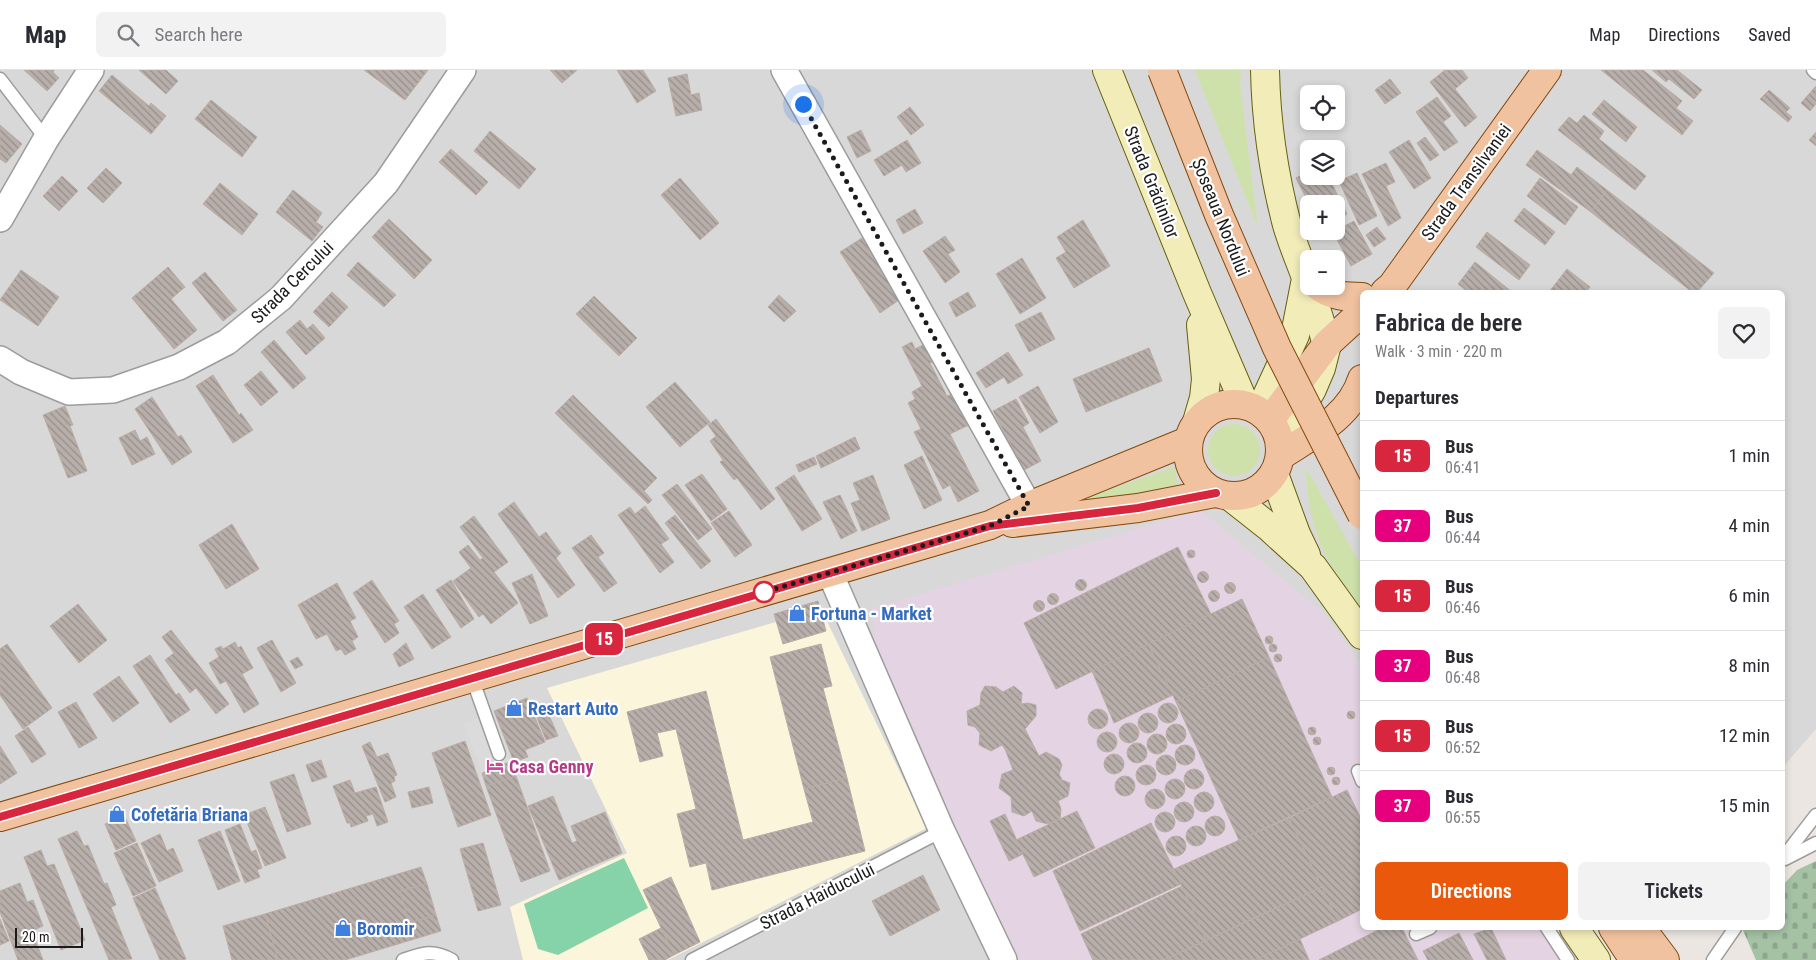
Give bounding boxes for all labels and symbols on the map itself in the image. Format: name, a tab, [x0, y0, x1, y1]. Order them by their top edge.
your location	[791, 92, 816, 117]
street label: Strada Transilvaniei	[1417, 120, 1515, 244]
street label: Strada Grădinilor	[1120, 123, 1184, 242]
street label: Șoseaua Nordului	[1187, 155, 1254, 279]
street label: Strada Cercului	[246, 236, 338, 328]
unlabelled marker	[753, 581, 775, 603]
shop icon: Fortuna - Market	[787, 603, 807, 623]
place label: Fortuna - Market	[811, 603, 932, 624]
line badge: 15	[582, 623, 626, 655]
shop icon: Restart Auto	[504, 698, 524, 718]
place label: Restart Auto	[528, 698, 619, 719]
hotel icon: Casa Genny	[485, 756, 505, 776]
place label: Casa Genny	[509, 756, 593, 777]
shop icon: Cofetăria Briana	[107, 804, 127, 824]
place label: Cofetăria Briana	[131, 804, 248, 825]
street label: Strada Haiducului	[756, 858, 878, 934]
shop icon: Boromir	[333, 918, 353, 938]
place label: Boromir	[357, 918, 415, 939]
scale bar	[15, 925, 82, 948]

